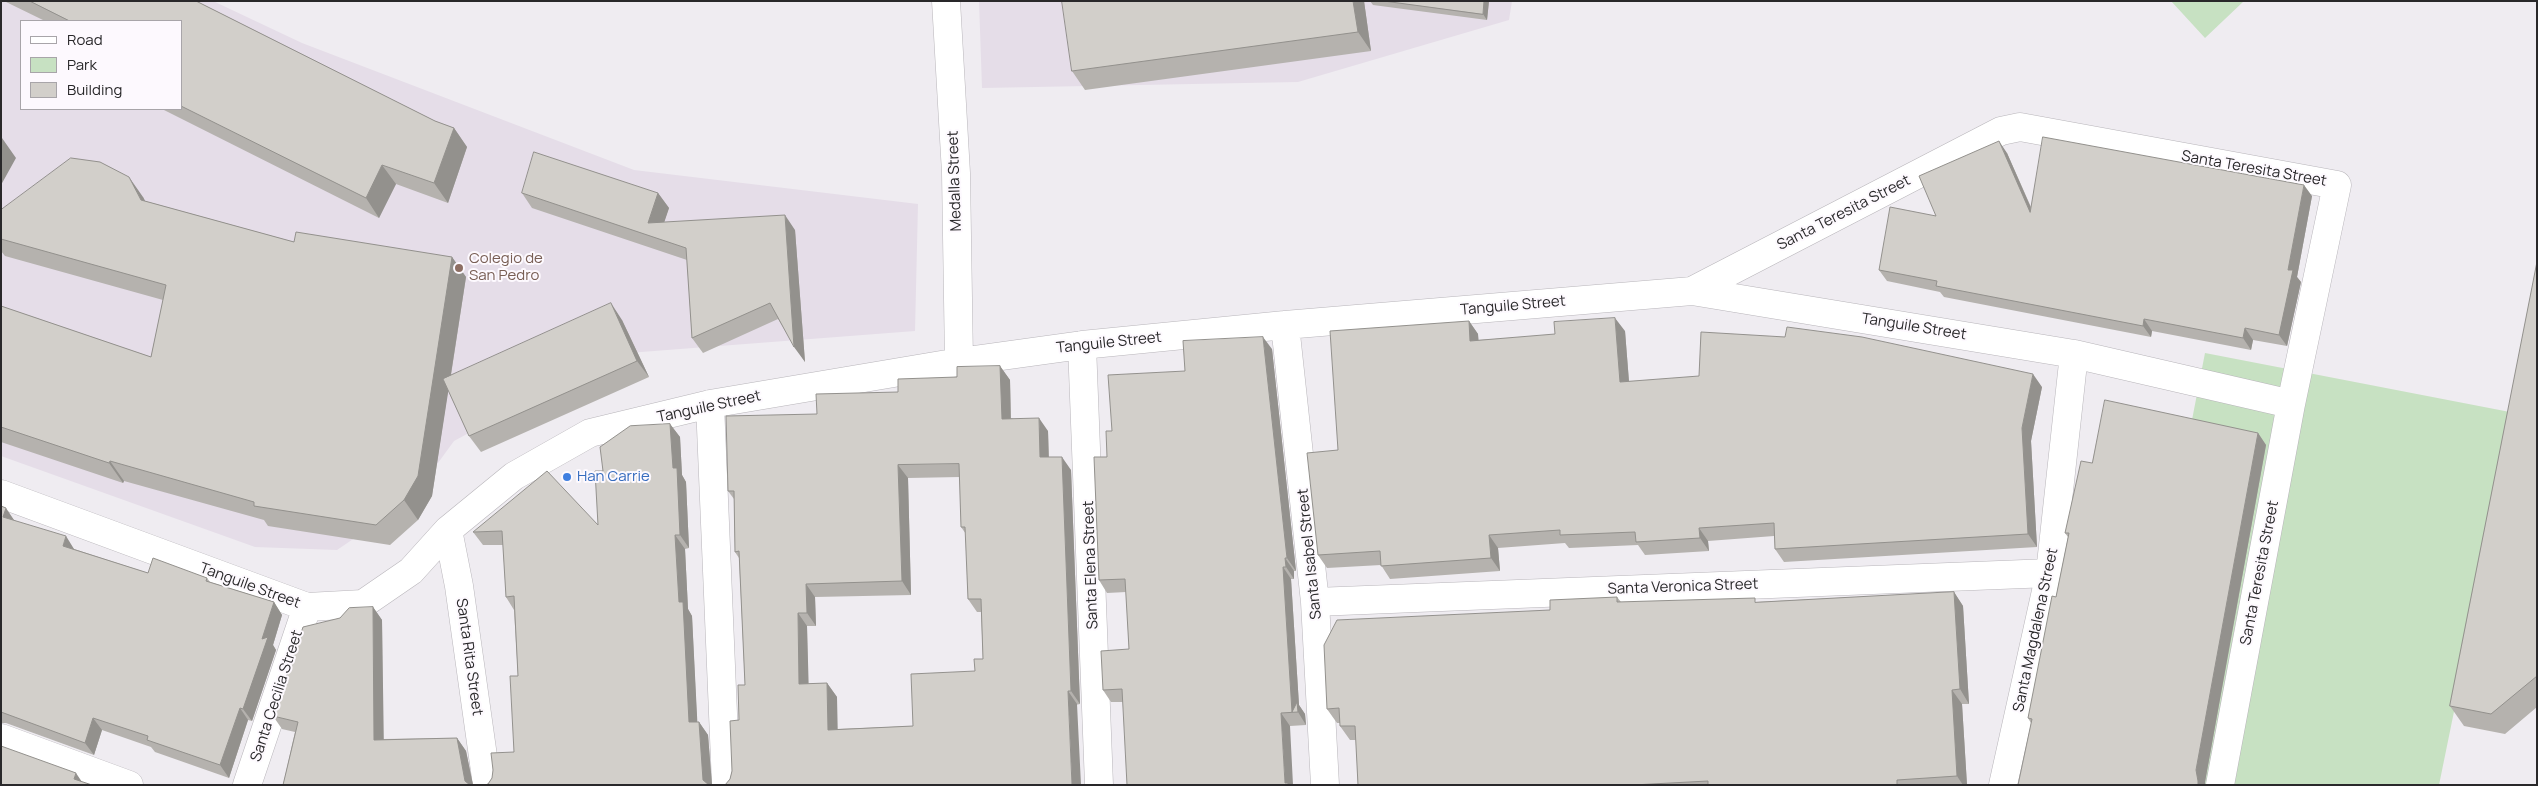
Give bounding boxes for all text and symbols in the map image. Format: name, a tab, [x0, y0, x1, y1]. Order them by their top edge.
legend	[20, 20, 182, 110]
text: Road	[67, 29, 103, 50]
text: Park	[67, 54, 97, 75]
text: Building	[67, 79, 122, 100]
street label: Medalla Street	[944, 130, 966, 232]
street label: Santa Teresita Street	[2180, 147, 2328, 191]
street label: Santa Teresita Street	[1774, 172, 1914, 254]
place label: Colegio de San Pedro	[469, 250, 543, 285]
marker: Colegio de San Pedro	[453, 262, 465, 274]
street label: Tanguile Street	[1460, 292, 1566, 320]
street label: Tanguile Street	[1860, 310, 1968, 344]
street label: Tanguile Street	[1055, 329, 1163, 357]
street label: Tanguile Street	[655, 387, 763, 427]
place label: Han Carrie	[577, 468, 650, 486]
marker: Han Carrie	[561, 471, 573, 483]
street label: Santa Isabel Street	[1294, 488, 1326, 620]
street label: Santa Teresita Street	[2237, 499, 2283, 647]
street label: Santa Elena Street	[1080, 500, 1102, 630]
street label: Santa Magdalena Street	[2010, 546, 2062, 714]
street label: Tanguile Street	[197, 559, 303, 613]
street label: Santa Veronica Street	[1607, 575, 1759, 599]
street label: Santa Rita Street	[452, 597, 486, 717]
street label: Santa Cecilia Street	[247, 628, 307, 764]

